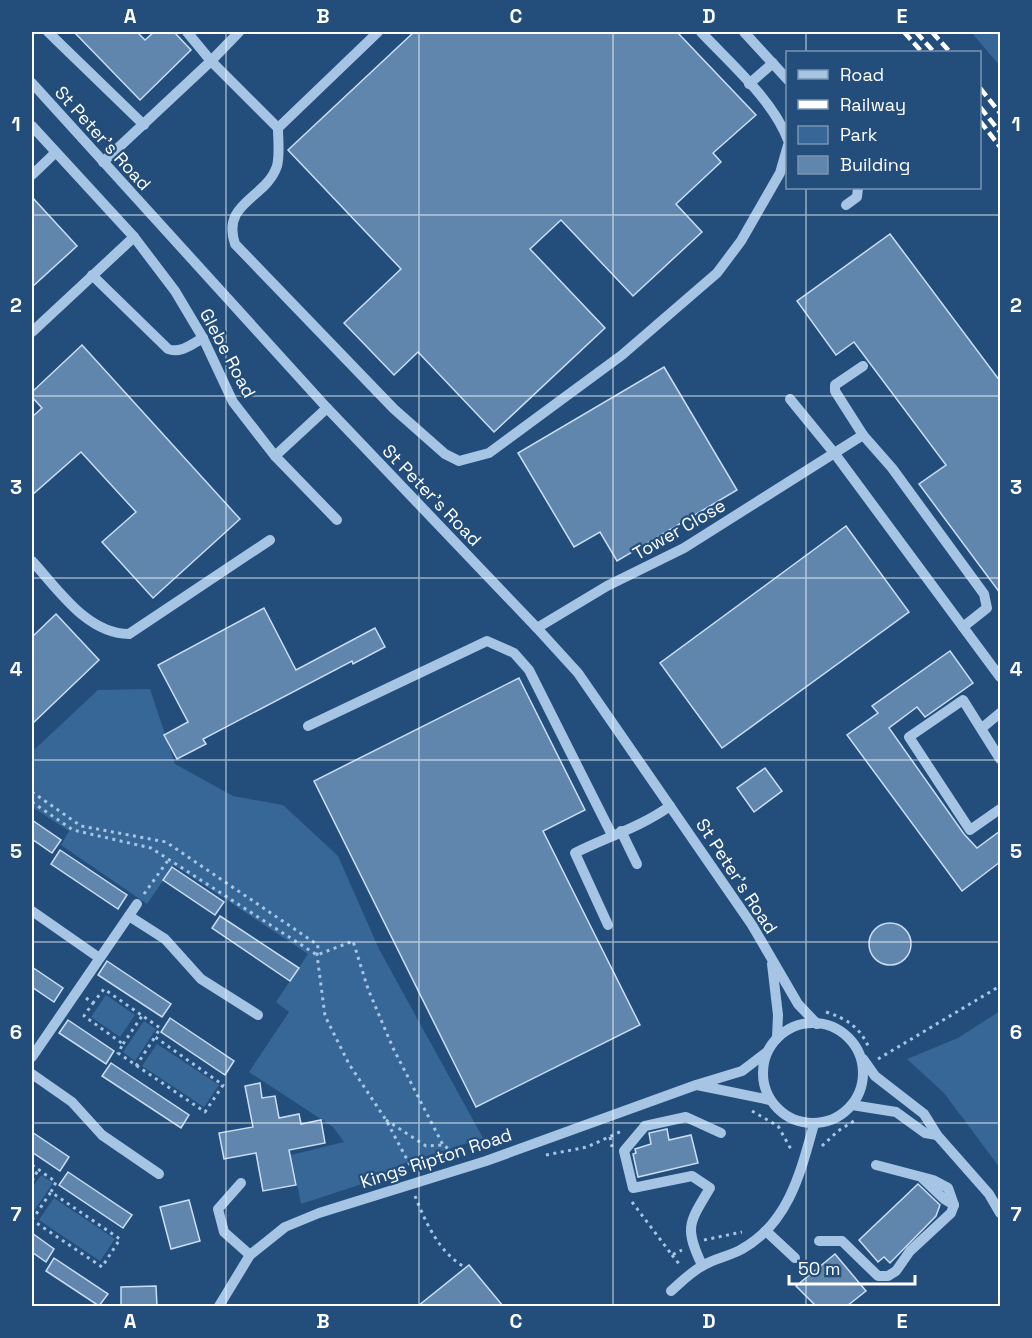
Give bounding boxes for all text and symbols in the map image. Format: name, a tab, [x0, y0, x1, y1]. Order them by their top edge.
text: A	[124, 3, 137, 29]
text: B	[316, 3, 330, 29]
text: C	[510, 3, 523, 29]
text: D	[702, 3, 716, 29]
text: E	[896, 3, 908, 29]
legend	[786, 51, 981, 189]
text: Road	[840, 63, 884, 86]
street label: St Peter's Road	[50, 81, 156, 195]
text: Railway	[840, 93, 906, 116]
text: 1	[11, 111, 21, 137]
text: 1	[1011, 111, 1021, 137]
text: Park	[840, 123, 878, 146]
text: Building	[840, 153, 910, 176]
text: 2	[10, 292, 22, 318]
text: 2	[1010, 292, 1022, 318]
street label: Glebe Road	[195, 304, 261, 402]
street label: St Peter's Road	[378, 439, 486, 551]
text: 3	[10, 474, 22, 500]
text: 3	[1010, 474, 1022, 500]
street label: Tower Close	[629, 493, 729, 565]
text: 4	[10, 656, 23, 682]
text: 4	[1010, 656, 1023, 682]
street label: St Peter's Road	[691, 814, 783, 938]
text: 5	[10, 838, 22, 864]
text: 5	[1010, 838, 1022, 864]
text: 6	[10, 1019, 22, 1045]
text: 6	[1010, 1019, 1022, 1045]
street label: Kings Ripton Road	[357, 1123, 515, 1193]
text: 7	[10, 1201, 22, 1227]
text: 7	[1010, 1201, 1022, 1227]
scale bar	[789, 1248, 915, 1286]
text: 50 m	[798, 1257, 840, 1280]
text: A	[124, 1308, 137, 1334]
text: B	[316, 1308, 330, 1334]
text: C	[510, 1308, 523, 1334]
text: D	[702, 1308, 716, 1334]
text: E	[896, 1308, 908, 1334]

